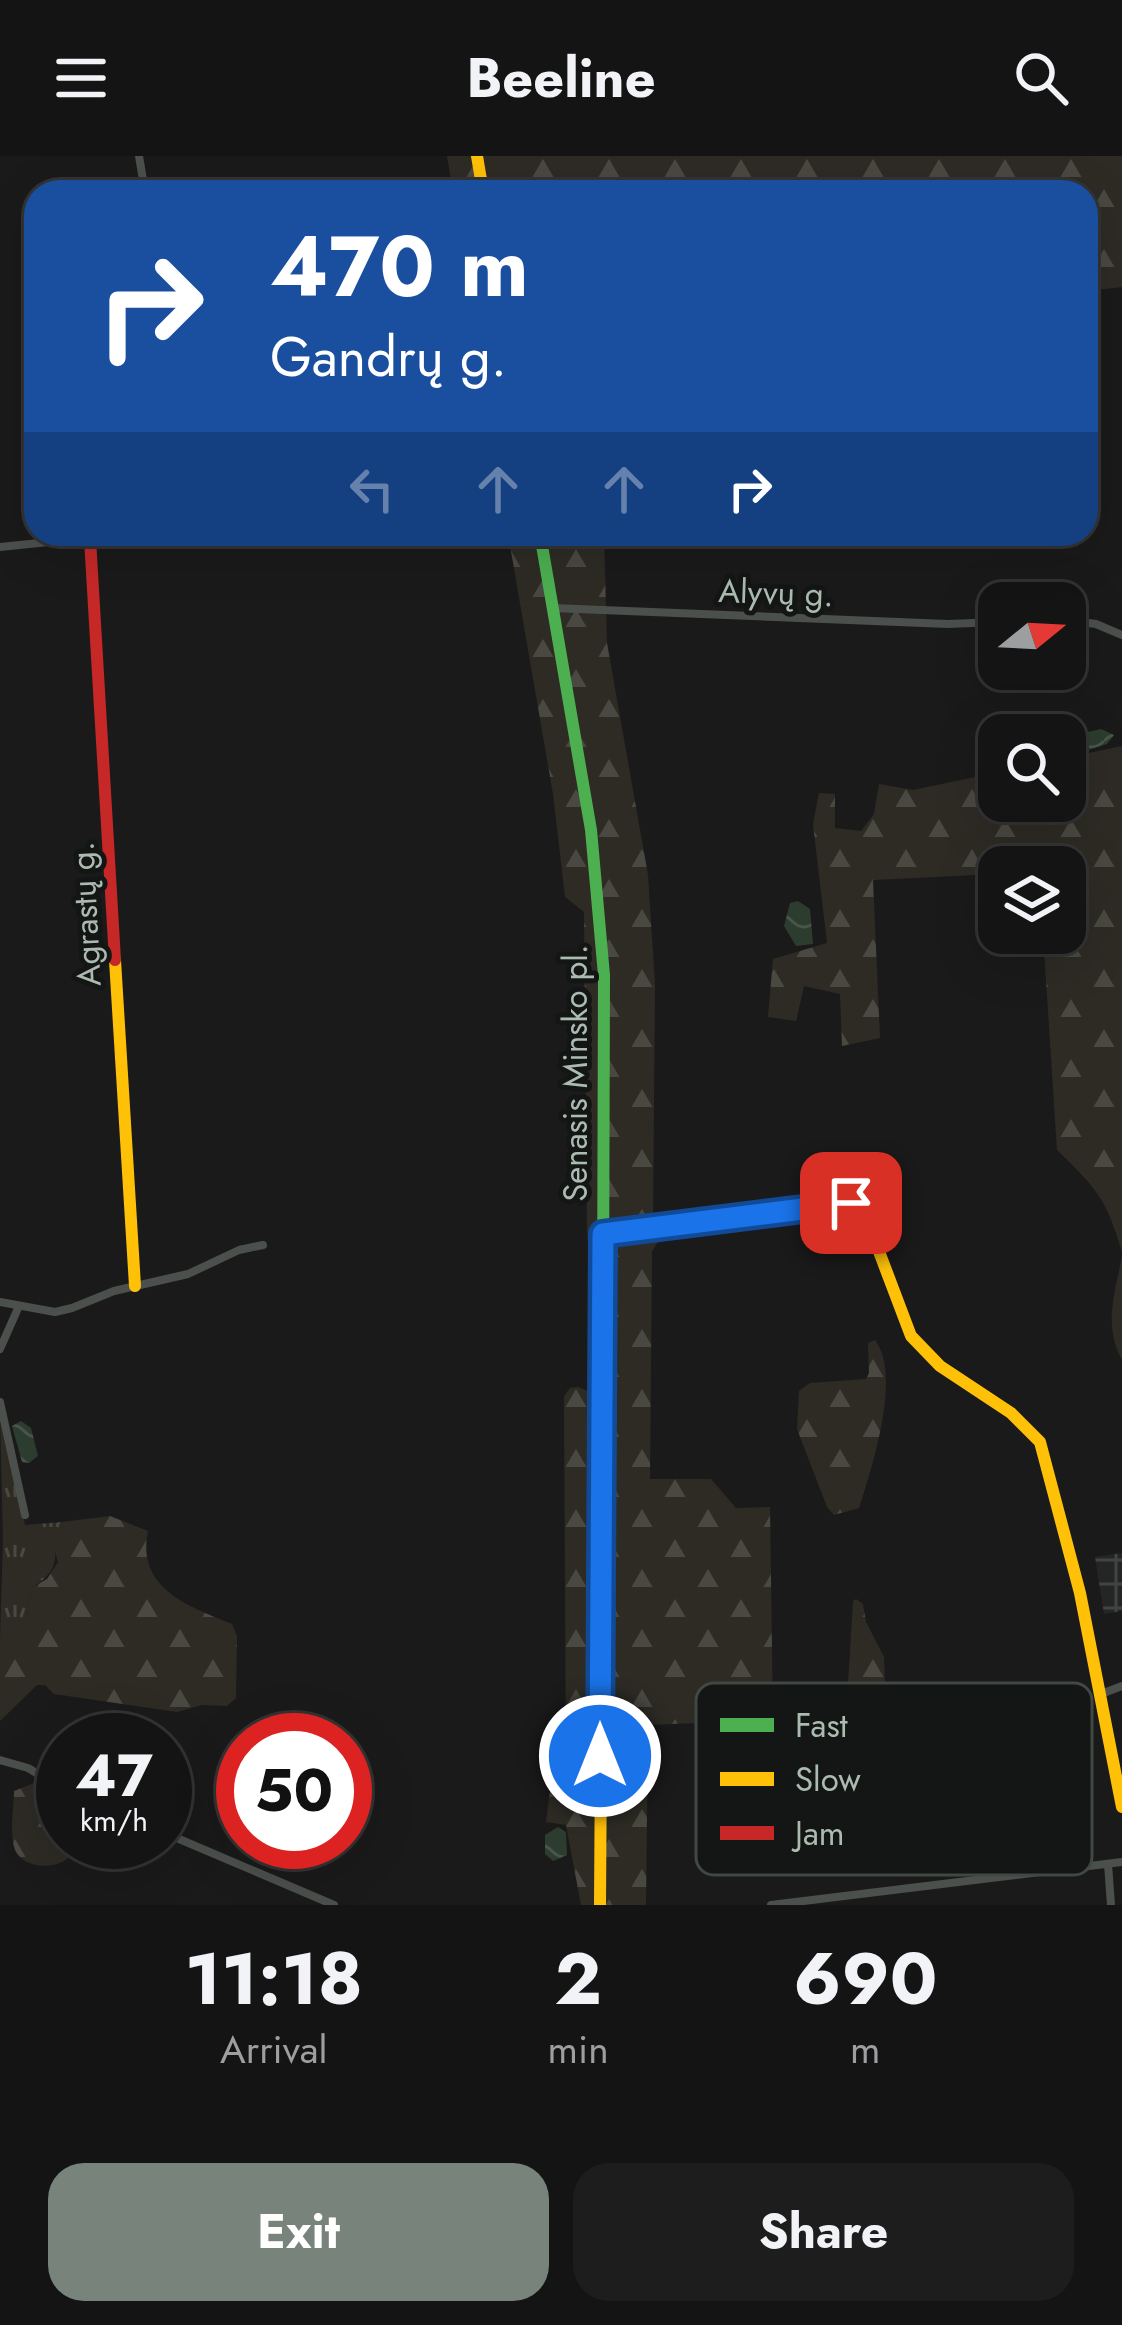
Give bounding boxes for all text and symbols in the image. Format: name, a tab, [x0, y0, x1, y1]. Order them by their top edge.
text: Beeline	[466, 39, 656, 117]
icon: menu	[48, 45, 114, 111]
icon: search	[1008, 45, 1074, 111]
text: 470 m	[270, 206, 529, 328]
icon: right	[72, 228, 228, 384]
text: Gandrų g.	[270, 318, 507, 396]
icon: left	[339, 456, 405, 522]
icon: ahead	[465, 456, 531, 522]
icon: ahead	[591, 456, 657, 522]
icon: right	[717, 456, 783, 522]
street label: Alyvų g.	[718, 567, 834, 618]
north arrow	[978, 582, 1086, 690]
map controls	[978, 582, 1086, 954]
button: search	[978, 714, 1086, 822]
street label: Agrastų g.	[58, 840, 113, 988]
button: layers	[978, 846, 1086, 954]
street label: Senasis Minsko pl.	[552, 944, 599, 1202]
pin	[800, 1152, 902, 1254]
icon: arrive	[818, 1170, 884, 1236]
legend	[696, 1683, 1092, 1875]
position arrow	[537, 1693, 663, 1819]
text: Fast	[795, 1702, 848, 1749]
speed limit sign: 50	[216, 1713, 372, 1869]
text: 47	[75, 1732, 153, 1819]
text: Slow	[795, 1756, 861, 1803]
text: km/h	[80, 1799, 148, 1842]
text: Jam	[791, 1810, 845, 1857]
text: 11:18	[185, 1927, 363, 2031]
text: 2	[555, 1927, 602, 2031]
text: 690	[793, 1927, 937, 2031]
text: Arrival	[220, 2021, 328, 2078]
text: min	[548, 2021, 609, 2078]
text: m	[850, 2021, 881, 2078]
button: Exit	[48, 2163, 549, 2301]
button: Share	[573, 2163, 1074, 2301]

